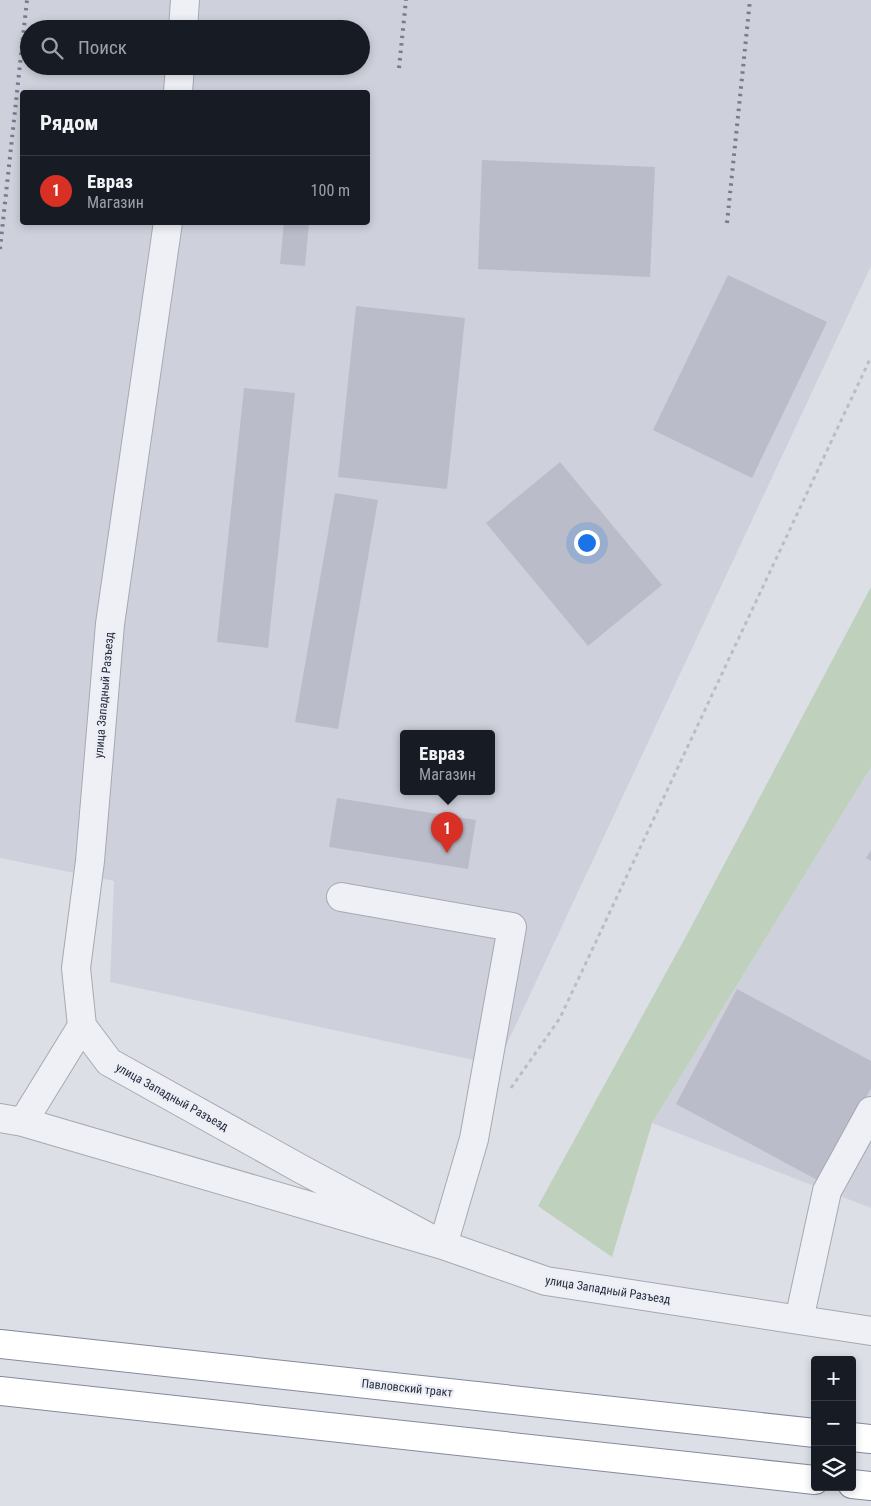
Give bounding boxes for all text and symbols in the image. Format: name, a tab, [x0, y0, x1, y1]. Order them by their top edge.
search box	[20, 20, 370, 75]
icon: search	[38, 34, 66, 62]
text: Поиск	[78, 36, 127, 59]
text: Рядом	[40, 111, 99, 135]
text: Евраз	[87, 170, 133, 193]
text: 1	[52, 181, 60, 200]
text: 100 m	[311, 181, 350, 200]
text: Магазин	[87, 193, 144, 212]
your location	[574, 530, 600, 556]
street label: улица Западный Разъезд	[92, 631, 117, 759]
popup	[400, 730, 495, 795]
text: Евраз	[419, 742, 465, 765]
text: Магазин	[419, 765, 476, 784]
pin: 1	[431, 812, 463, 853]
street label: улица Западный Разъезд	[113, 1060, 231, 1134]
street label: улица Западный Разъезд	[544, 1273, 672, 1307]
map controls	[811, 1356, 856, 1491]
button: +	[811, 1356, 856, 1401]
street label: Павловский тракт	[361, 1376, 453, 1400]
button: −	[811, 1401, 856, 1446]
button: layers	[811, 1446, 856, 1491]

